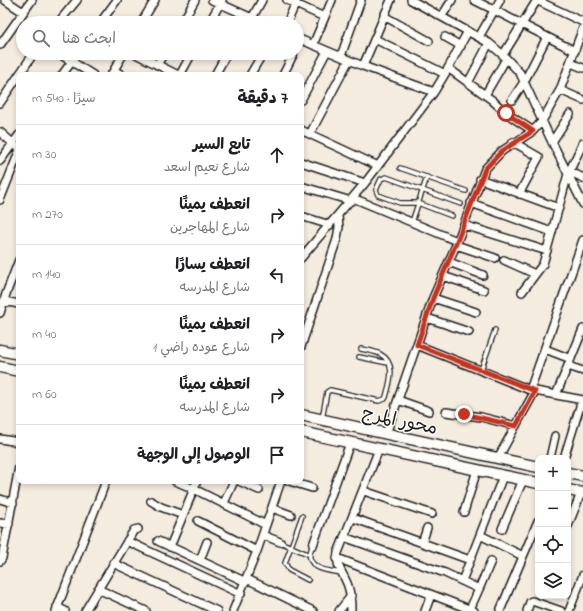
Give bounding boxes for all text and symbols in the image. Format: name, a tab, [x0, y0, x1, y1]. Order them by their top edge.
search box	[16, 16, 304, 60]
icon: search	[30, 27, 52, 49]
text: ابحث هنا	[62, 28, 116, 50]
text: 7 دقيقة	[238, 86, 288, 111]
text: سيرًا · 540 m	[32, 89, 96, 108]
route start	[497, 104, 515, 122]
text: تابع السير	[193, 134, 250, 156]
icon: ahead	[266, 144, 288, 166]
text: 30 m	[32, 145, 56, 164]
text: شارع نعيم اسعد	[164, 158, 250, 177]
text: انعطف يمينًا	[179, 194, 250, 216]
icon: right	[266, 204, 288, 226]
text: 270 m	[32, 205, 63, 224]
text: شارع المهاجرين	[170, 218, 250, 237]
text: انعطف يسارًا	[175, 254, 250, 276]
icon: left	[266, 264, 288, 286]
text: 140 m	[32, 265, 60, 284]
text: شارع المدرسه	[180, 278, 250, 297]
text: انعطف يمينًا	[179, 314, 250, 336]
icon: right	[266, 324, 288, 346]
text: 40 m	[32, 325, 56, 344]
text: شارع عوده راضي 1	[153, 338, 250, 357]
text: انعطف يمينًا	[179, 374, 250, 396]
icon: right	[266, 384, 288, 406]
text: 60 m	[32, 385, 57, 404]
text: شارع المدرسه	[180, 398, 250, 417]
street label: محور المرج	[359, 401, 440, 443]
route end	[455, 405, 473, 423]
text: الوصول إلى الوجهة	[137, 444, 250, 466]
icon: arrive	[266, 444, 288, 466]
map controls	[535, 455, 571, 599]
button: +	[535, 455, 571, 491]
button: −	[535, 491, 571, 527]
button: locate	[535, 527, 571, 563]
button: layers	[535, 563, 571, 599]

